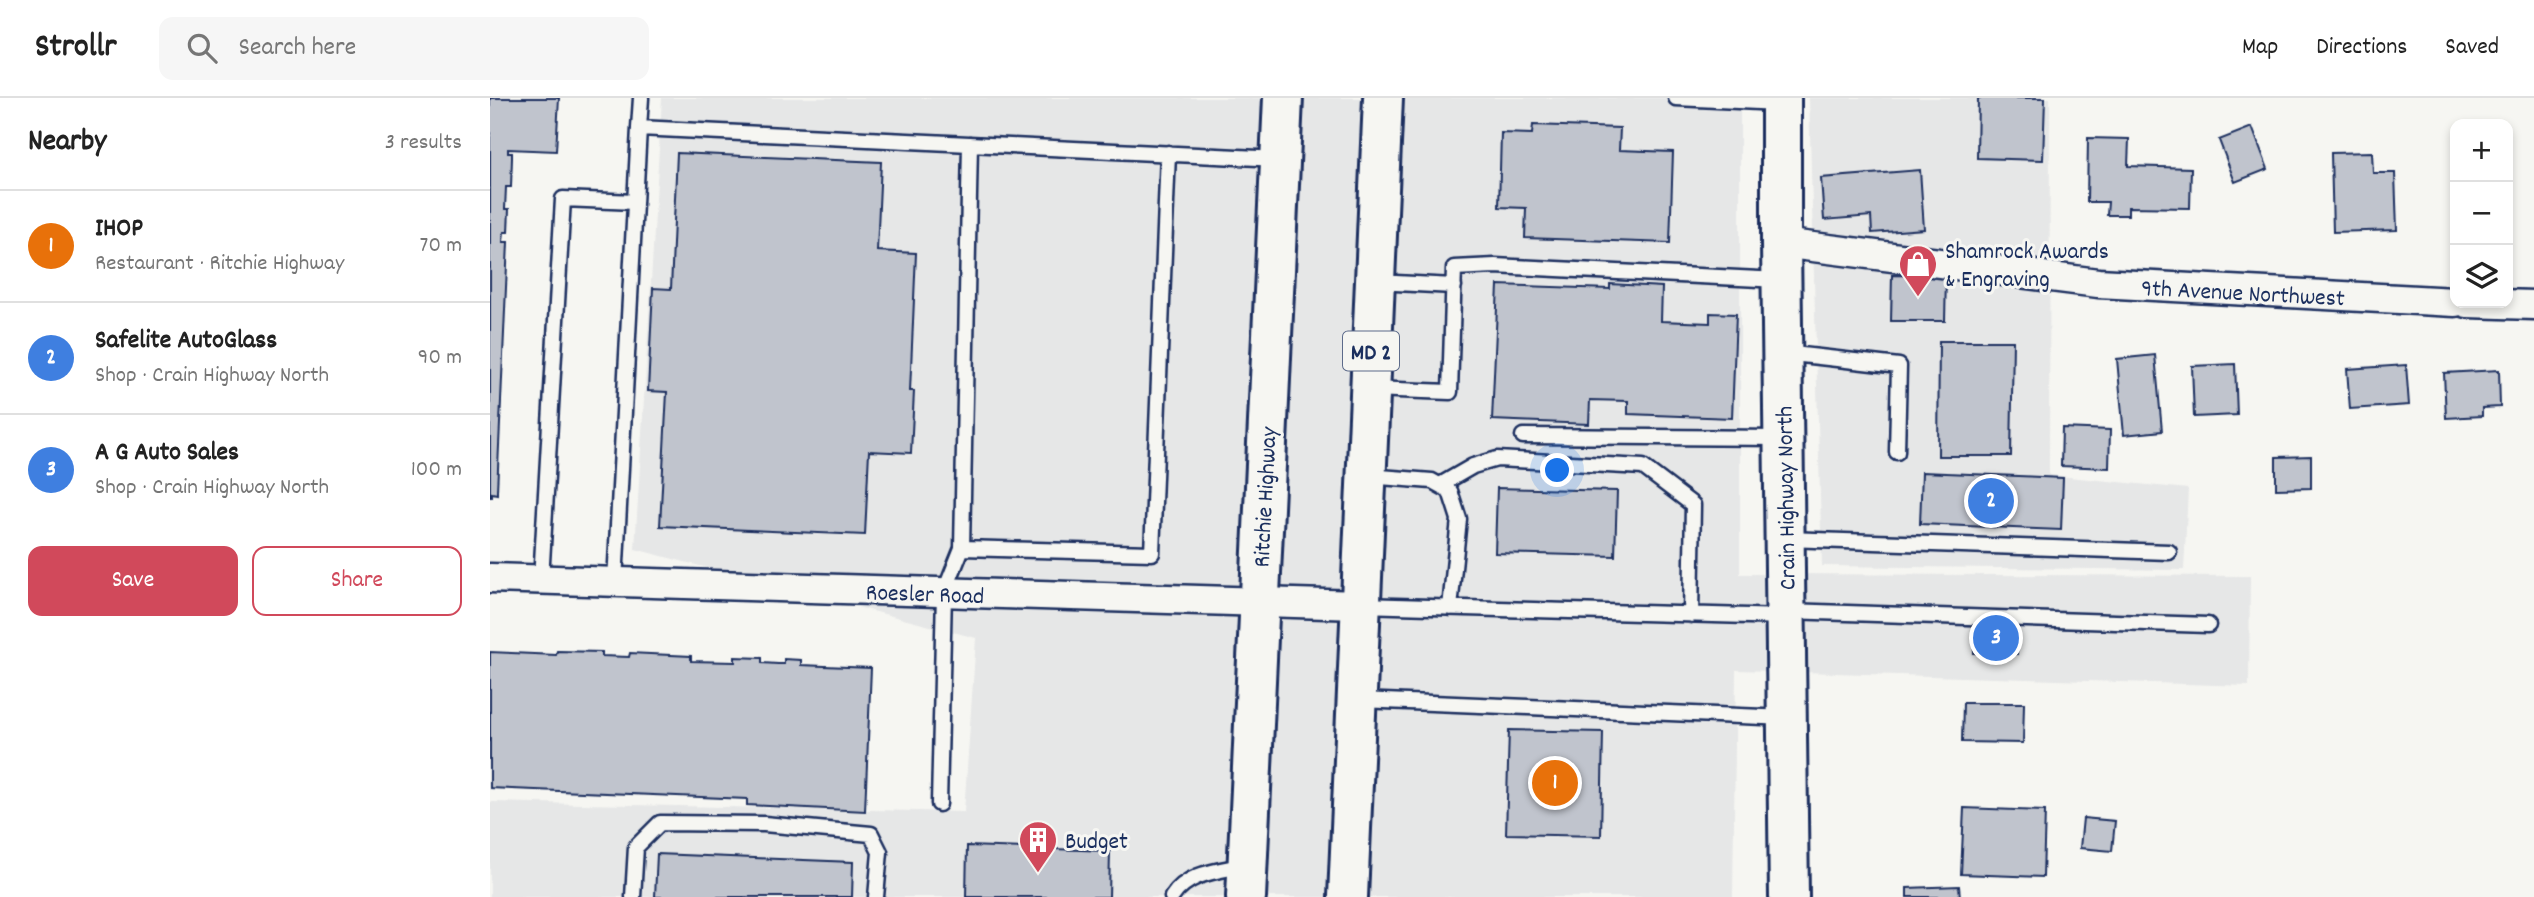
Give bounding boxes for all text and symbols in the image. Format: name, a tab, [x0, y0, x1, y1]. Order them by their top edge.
search box	[159, 17, 649, 80]
text: Strollr	[35, 25, 117, 72]
icon: search	[183, 29, 221, 67]
text: Search here	[239, 30, 356, 67]
text: Map	[2242, 31, 2278, 65]
text: Directions	[2316, 31, 2407, 65]
text: Saved	[2445, 31, 2499, 65]
map controls	[2450, 119, 2513, 308]
button: +	[2450, 119, 2513, 182]
text: Nearby	[28, 122, 106, 165]
text: 3 results	[385, 127, 462, 160]
button: −	[2450, 182, 2513, 245]
text: IHOP	[95, 211, 143, 248]
text: 1	[48, 230, 54, 263]
text: 70 m	[420, 230, 462, 263]
place label: Shamrock Awards & Engraving	[1945, 236, 2109, 298]
shop icon: Shamrock Awards & Engraving	[1897, 243, 1939, 298]
button: layers	[2450, 245, 2513, 308]
text: Restaurant · Ritchie Highway	[95, 248, 344, 281]
street label: 9th Avenue Northwest	[2140, 273, 2346, 317]
text: Safelite AutoGlass	[95, 323, 277, 360]
road number: MD 2	[1343, 332, 1399, 370]
text: 2	[46, 342, 56, 375]
text: 90 m	[418, 342, 462, 375]
text: Shop · Crain Highway North	[95, 360, 329, 393]
street label: Crain Highway North	[1769, 405, 1807, 590]
street label: Ritchie Highway	[1246, 425, 1288, 568]
text: A G Auto Sales	[95, 435, 239, 472]
your location	[1540, 453, 1574, 487]
text: 3	[46, 454, 56, 487]
text: 100 m	[411, 454, 462, 487]
text: Shop · Crain Highway North	[95, 472, 329, 505]
pin: 2	[1968, 475, 2014, 527]
button: Save	[28, 546, 238, 616]
button: Share	[252, 546, 462, 616]
street label: Roesler Road	[865, 577, 985, 615]
pin: 3	[1973, 612, 2019, 664]
pin: 1	[1532, 757, 1578, 809]
building icon: Budget	[1017, 819, 1059, 874]
place label: Budget	[1065, 826, 1128, 860]

